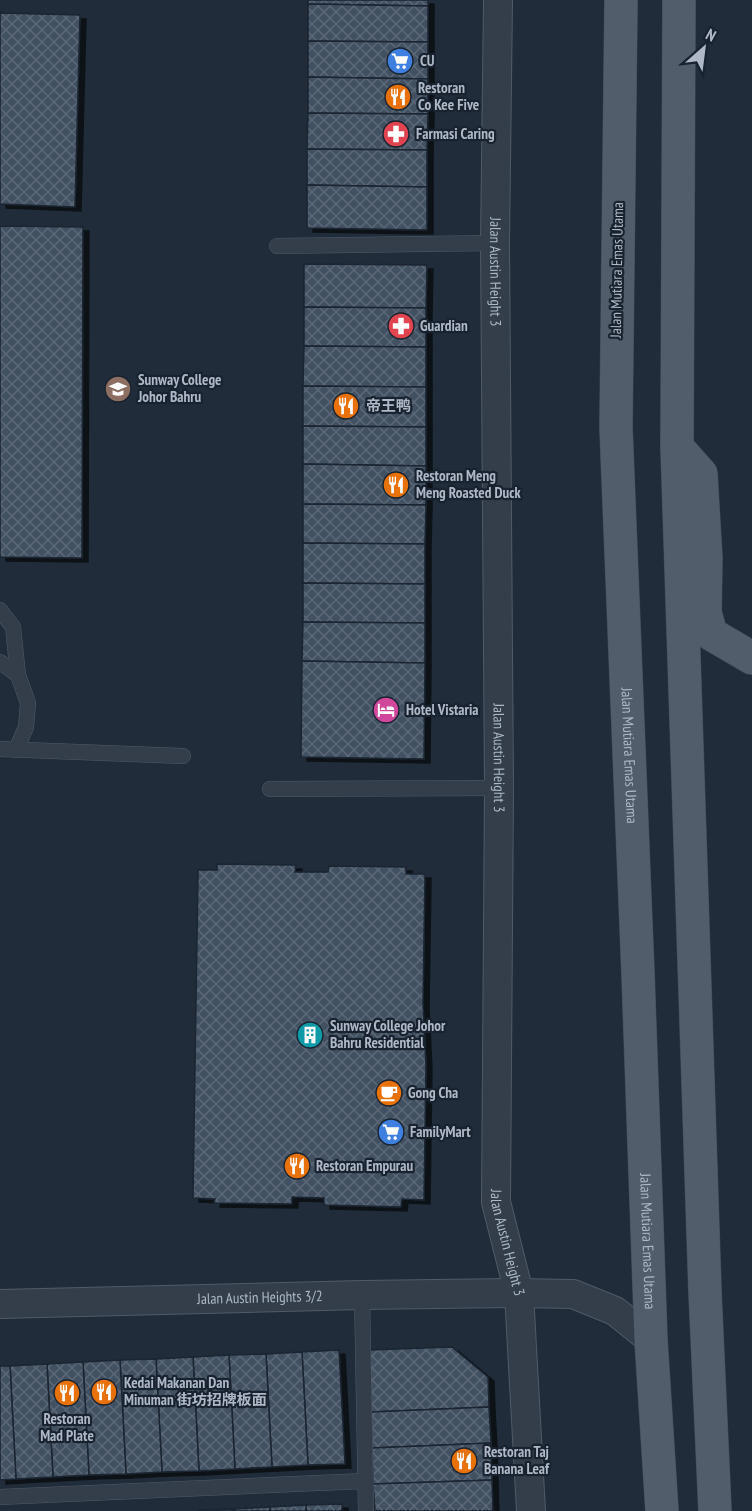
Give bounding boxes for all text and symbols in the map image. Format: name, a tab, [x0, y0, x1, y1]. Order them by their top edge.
north arrow	[674, 18, 734, 78]
text: N	[703, 24, 720, 46]
supermarket icon: CU	[385, 46, 415, 76]
place label: CU	[420, 51, 435, 70]
place label: Restoran Co Kee Five	[418, 78, 479, 114]
restaurant icon: Restoran Co Kee Five	[383, 82, 413, 112]
pharmacy icon: Farmasi Caring	[381, 119, 411, 149]
place label: Farmasi Caring	[416, 124, 495, 143]
street label: Jalan Mutiara Emas Utama	[606, 202, 627, 339]
street label: Jalan Austin Height 3	[486, 216, 506, 327]
pharmacy icon: Guardian	[386, 311, 416, 341]
place label: Guardian	[420, 316, 468, 335]
place label: Sunway College Johor Bahru	[137, 370, 221, 406]
school or university icon: Sunway College Johor Bahru	[103, 374, 133, 404]
restaurant icon: 帝王鸭	[331, 391, 361, 421]
place label: 帝王鸭	[366, 396, 411, 415]
place label: Restoran Meng Meng Roasted Duck	[416, 466, 521, 502]
restaurant icon: Restoran Meng Meng Roasted Duck	[381, 470, 411, 500]
street label: Jalan Mutiara Emas Utama	[617, 686, 642, 824]
hotel icon: Hotel Vistaria	[371, 695, 401, 725]
place label: Hotel Vistaria	[406, 700, 479, 719]
street label: Jalan Austin Height 3	[489, 702, 509, 813]
place label: Sunway College Johor Bahru Residential	[330, 1016, 446, 1052]
building icon: Sunway College Johor Bahru Residential	[295, 1020, 325, 1050]
cafe icon: Gong Cha	[374, 1078, 404, 1108]
place label: Gong Cha	[408, 1083, 458, 1102]
supermarket icon: FamilyMart	[376, 1117, 406, 1147]
place label: FamilyMart	[410, 1122, 471, 1141]
restaurant icon: Restoran Empurau	[282, 1151, 312, 1181]
place label: Restoran Empurau	[316, 1156, 413, 1175]
street label: Jalan Mutiara Emas Utama	[636, 1172, 660, 1310]
street label: Jalan Austin Height 3	[487, 1188, 529, 1298]
street label: Jalan Austin Heights 3/2	[196, 1286, 323, 1308]
place label: Kedai Makanan Dan Minuman 街坊招牌板面	[124, 1373, 267, 1409]
restaurant icon: Kedai Makanan Dan Minuman 街坊招牌板面	[89, 1377, 119, 1407]
restaurant icon: Restoran Mad Plate	[52, 1378, 82, 1408]
place label: Restoran Mad Plate	[40, 1409, 94, 1445]
place label: Restoran Taj Banana Leaf	[484, 1442, 550, 1478]
restaurant icon: Restoran Taj Banana Leaf	[449, 1446, 479, 1476]

